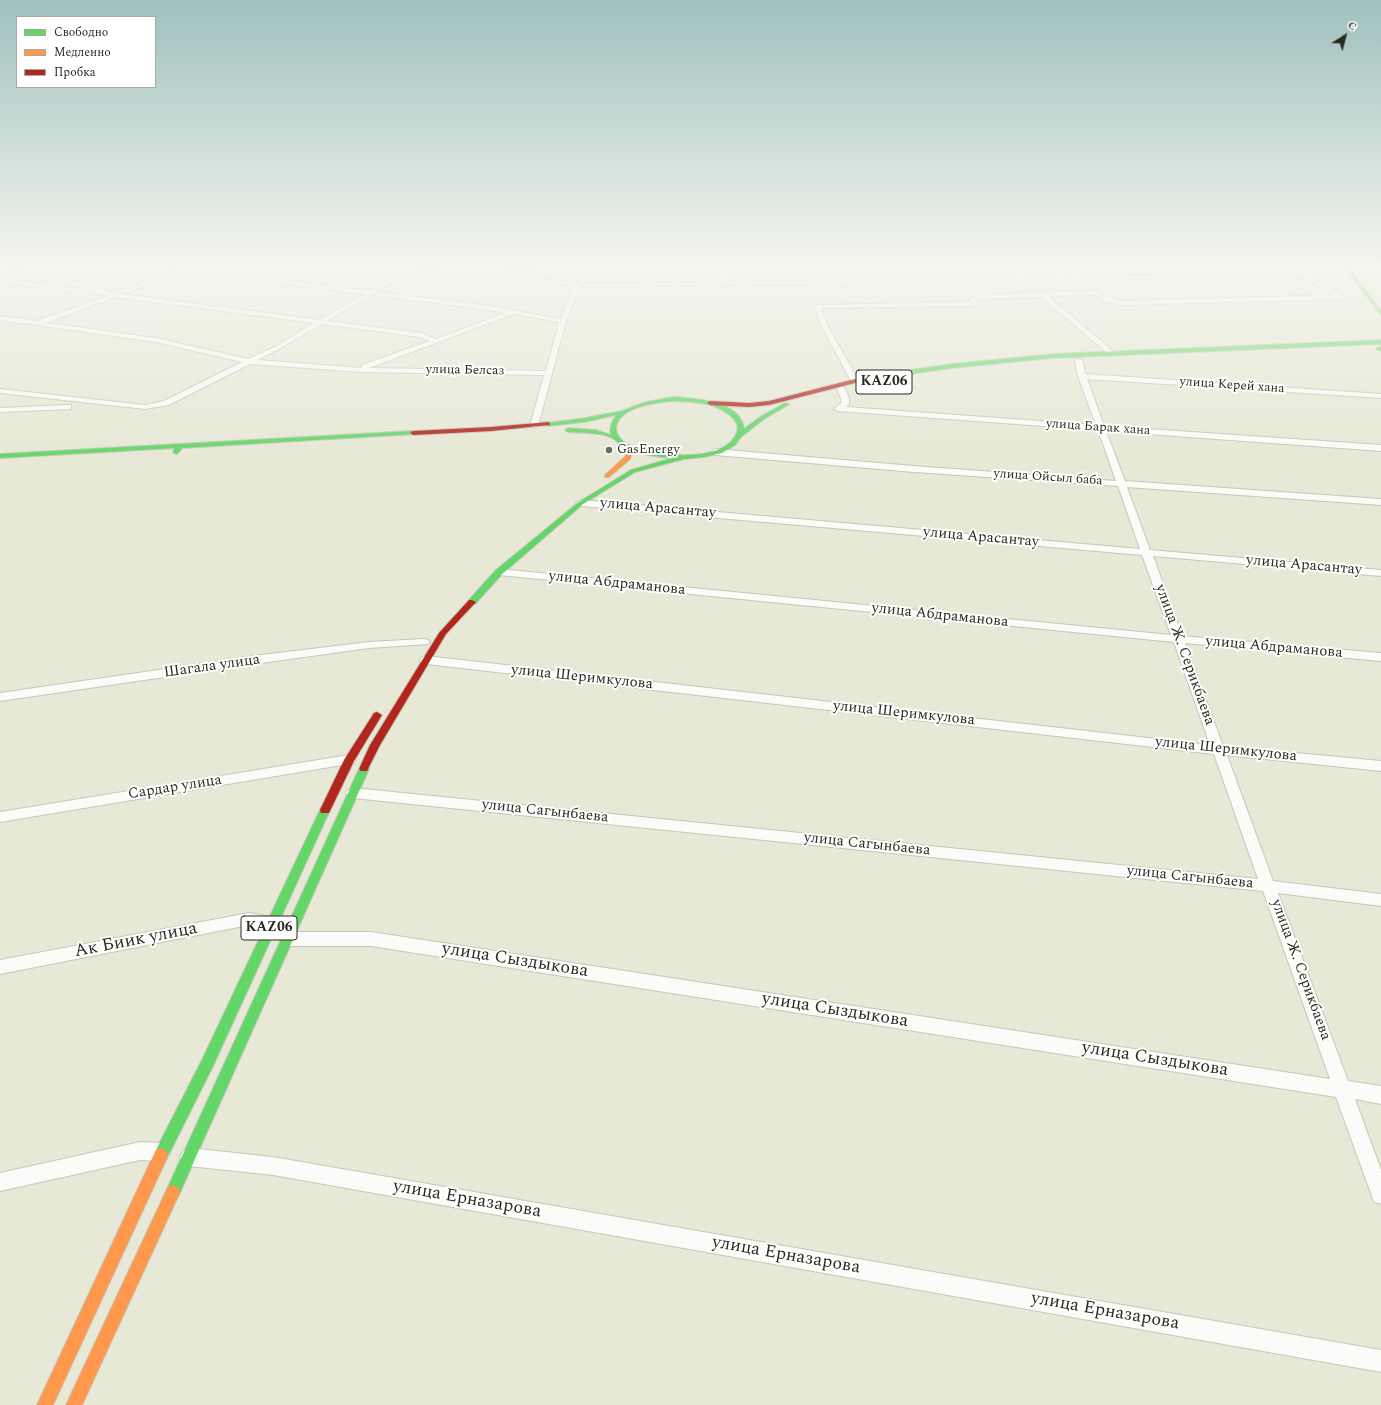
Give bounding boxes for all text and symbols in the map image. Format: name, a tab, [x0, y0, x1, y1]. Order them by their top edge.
legend	[16, 16, 156, 88]
north arrow	[1325, 16, 1365, 56]
text: С	[1344, 17, 1361, 35]
text: Свободно	[54, 23, 108, 42]
text: Медленно	[54, 43, 111, 62]
text: Пробка	[54, 63, 96, 82]
street label: улица Белсаз	[426, 363, 504, 379]
road number: KАZ06	[856, 370, 912, 394]
street label: улица Керей хана	[1179, 375, 1285, 397]
street label: улица Барак хана	[1045, 417, 1151, 439]
place label: GasEnergy	[617, 442, 680, 458]
marker: GasEnergy	[604, 445, 614, 455]
street label: улица Ойсыл баба	[993, 466, 1103, 490]
street label: улица Арасантау	[599, 495, 717, 523]
street label: улица Арасантау	[922, 524, 1040, 552]
street label: улица Арасантау	[1245, 552, 1363, 580]
street label: улица Абдраманова	[548, 568, 686, 600]
street label: улица Ж. Серикбаева	[1150, 582, 1218, 728]
street label: улица Абдраманова	[871, 600, 1009, 632]
street label: улица Абдраманова	[1205, 633, 1343, 663]
street label: Шагала улица	[163, 651, 261, 683]
street label: улица Шеримкулова	[510, 662, 654, 694]
street label: улица Шеримкулова	[832, 698, 976, 730]
street label: улица Шеримкулова	[1154, 734, 1298, 766]
street label: Сардар улица	[127, 772, 223, 804]
street label: улица Сагынбаева	[481, 796, 609, 828]
street label: улица Сагынбаева	[803, 829, 931, 861]
street label: улица Сагынбаева	[1126, 862, 1254, 894]
street label: улица Ж. Серикбаева	[1266, 897, 1334, 1043]
road number: KАZ06	[241, 916, 297, 940]
street label: Ак Биик улица	[73, 918, 199, 964]
street label: улица Сыздыкова	[440, 939, 590, 983]
street label: улица Сыздыкова	[760, 989, 910, 1033]
street label: улица Сыздыкова	[1080, 1038, 1230, 1082]
street label: улица Ерназарова	[391, 1176, 543, 1224]
street label: улица Ерназарова	[710, 1232, 862, 1280]
street label: улица Ерназарова	[1029, 1288, 1181, 1336]

